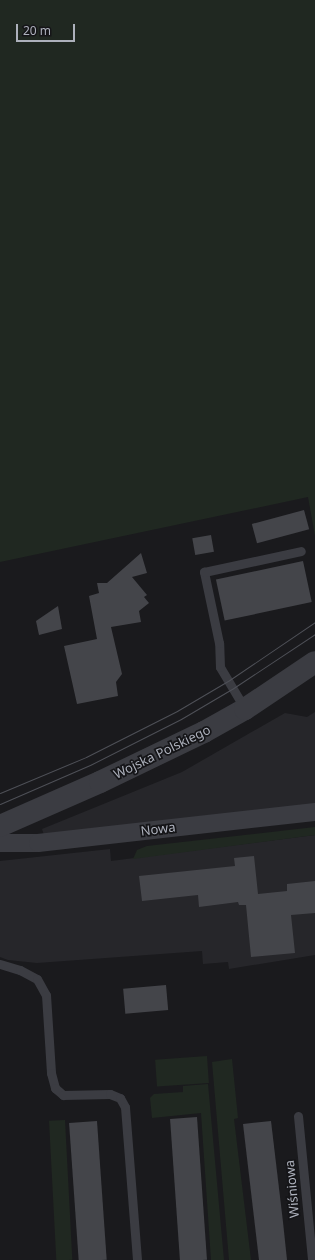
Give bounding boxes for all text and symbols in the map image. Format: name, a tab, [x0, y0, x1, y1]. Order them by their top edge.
scale bar	[18, 16, 77, 42]
text: 20 m	[23, 22, 51, 39]
street label: Wojska Polskiego	[111, 722, 213, 782]
street label: Nowa	[140, 819, 176, 839]
street label: Wiśniowa	[282, 1159, 302, 1219]

